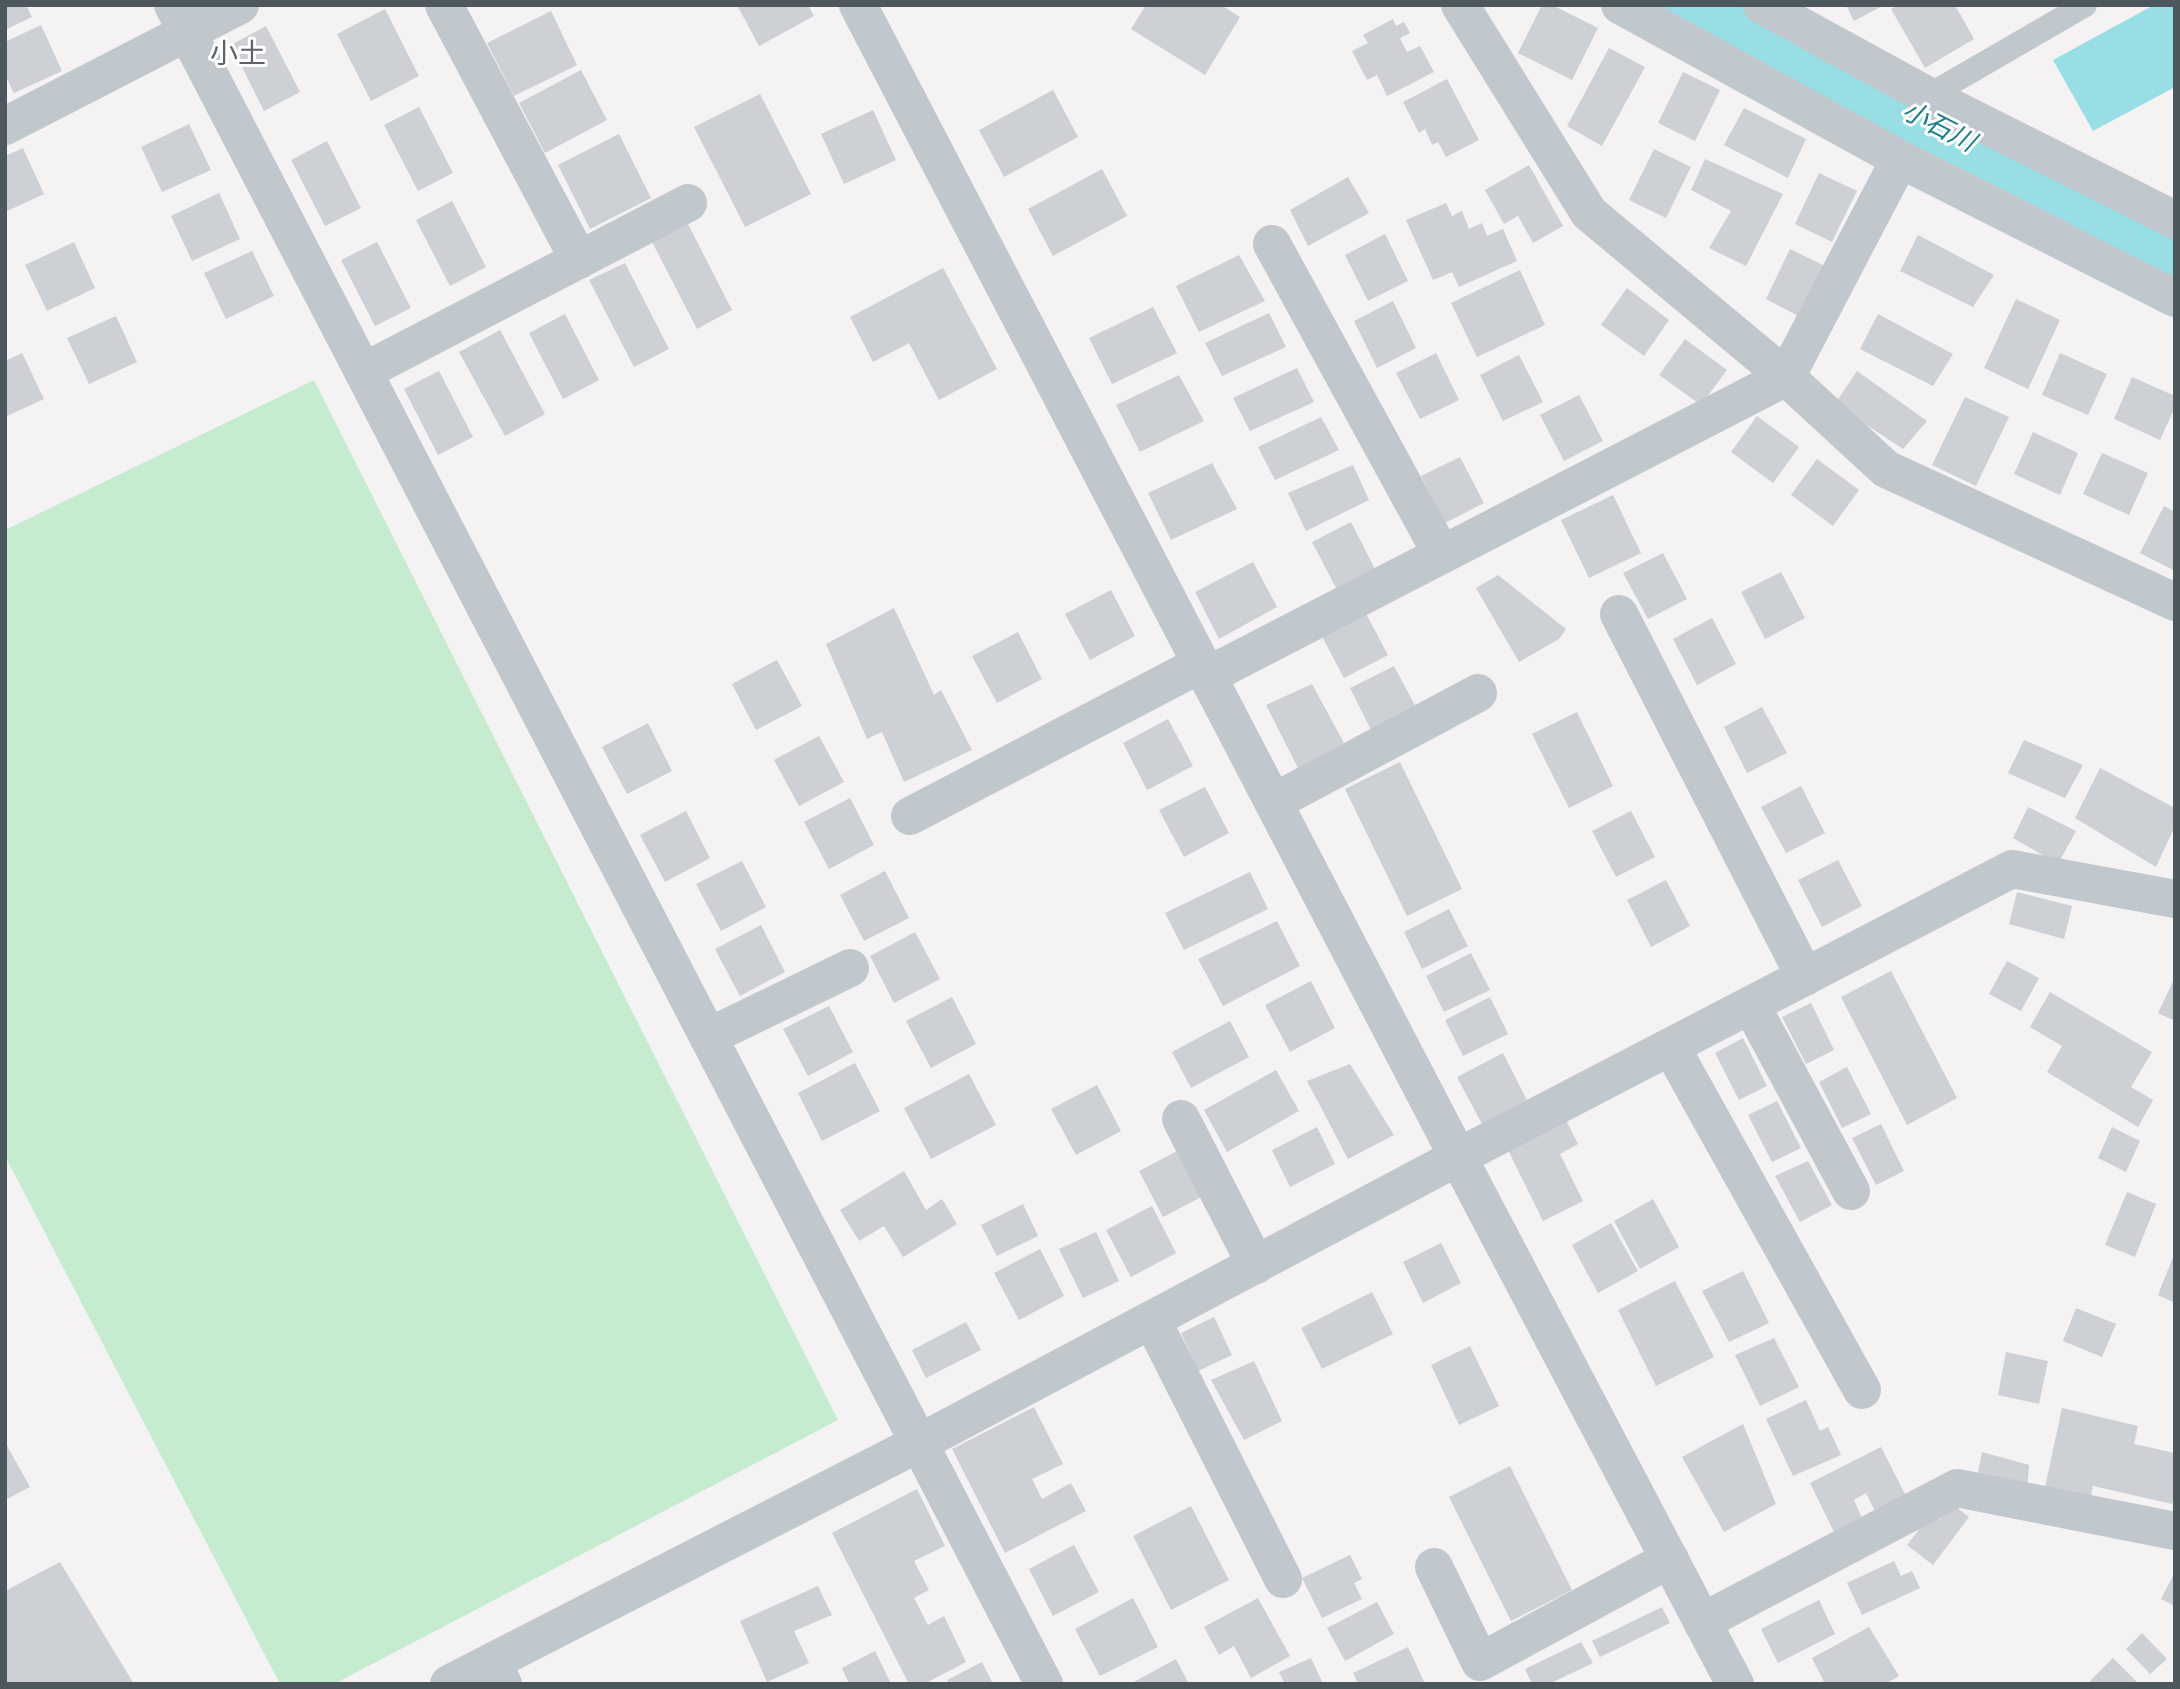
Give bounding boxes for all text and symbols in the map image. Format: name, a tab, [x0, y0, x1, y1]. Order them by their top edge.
district label: 小土	[210, 39, 266, 73]
water label: 小石川	[1896, 96, 1980, 160]

